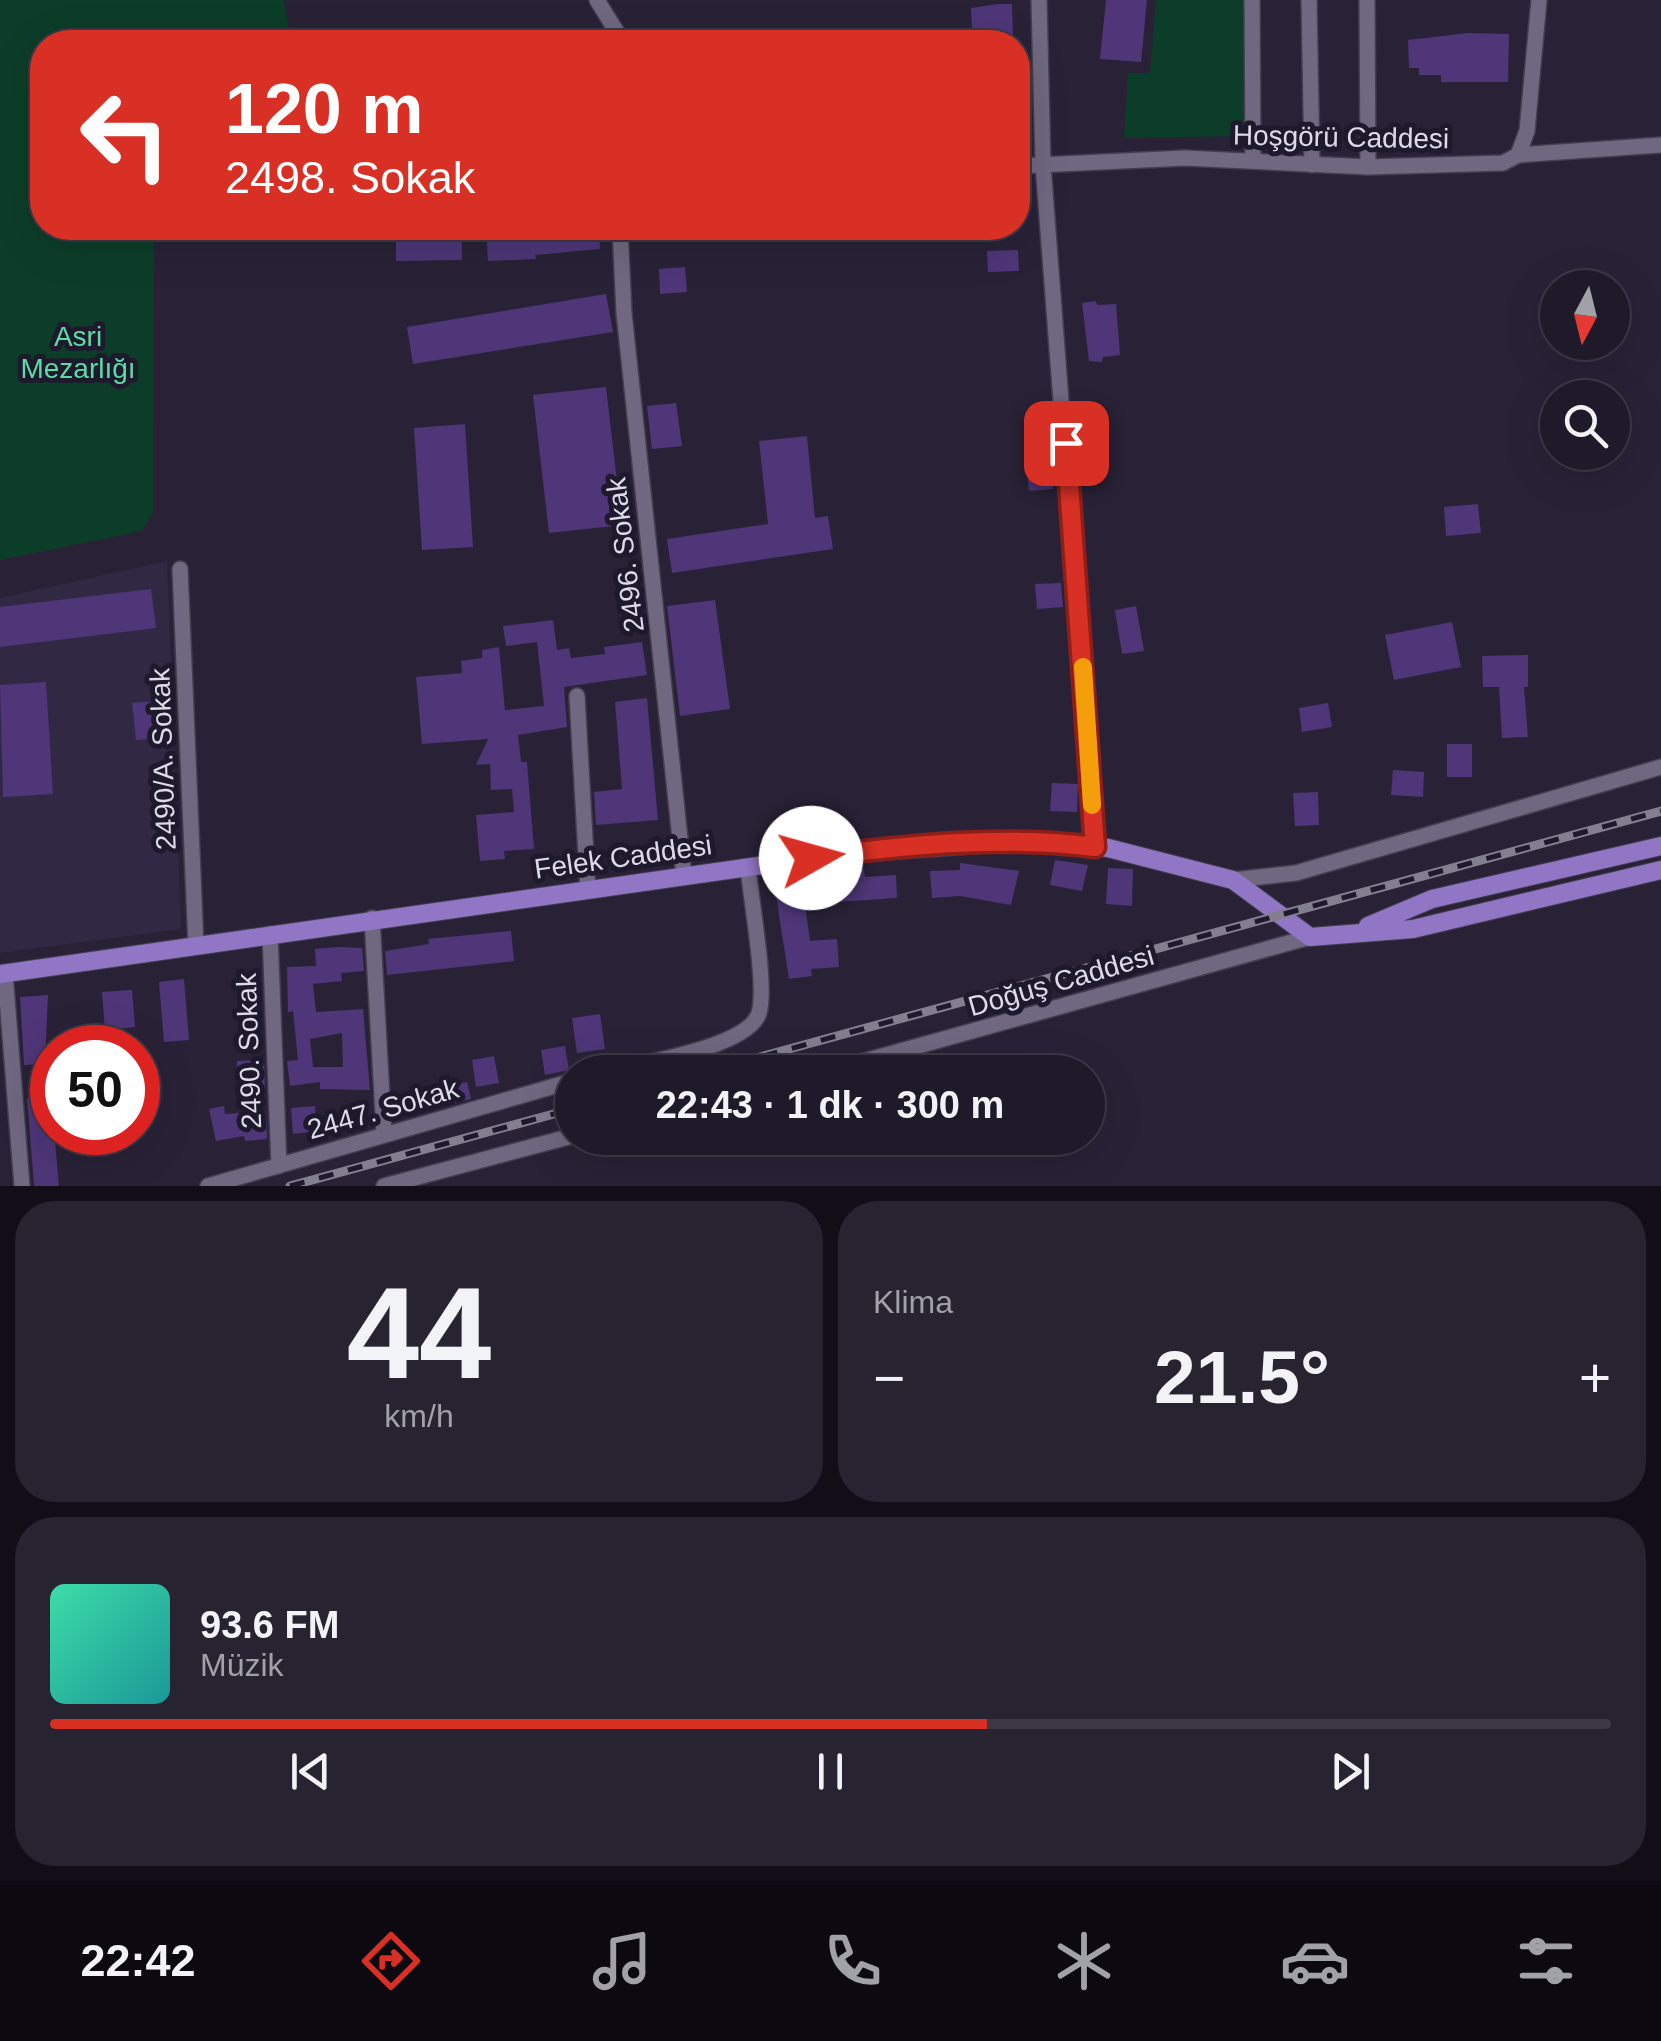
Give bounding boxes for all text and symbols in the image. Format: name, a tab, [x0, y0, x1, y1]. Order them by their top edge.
icon: left	[60, 70, 190, 200]
text: 120 m	[225, 70, 423, 148]
street label: Hoşgörü Caddesi	[1233, 120, 1449, 154]
text: 2498. Sokak	[225, 152, 475, 203]
north arrow	[1540, 270, 1630, 360]
map controls	[1540, 270, 1630, 470]
park label: Asri Mezarlığı	[20, 321, 136, 384]
button: search	[1540, 380, 1630, 470]
pin	[1024, 401, 1109, 486]
icon: arrive	[1039, 416, 1094, 471]
street label: 2496. Sokak	[600, 475, 650, 634]
street label: 2490/A. Sokak	[144, 666, 182, 851]
position arrow	[759, 806, 863, 910]
street label: Felek Caddesi	[532, 829, 714, 885]
street label: Doğuş Caddesi	[965, 940, 1157, 1022]
street label: 2490. Sokak	[231, 972, 267, 1129]
speed limit sign: 50	[30, 1025, 160, 1155]
street label: 2447. Sokak	[304, 1072, 463, 1145]
text: 22:43 · 1 dk · 300 m	[656, 1084, 1004, 1126]
text: 44	[347, 1260, 491, 1406]
text: Klima	[873, 1284, 953, 1320]
text: 21.5°	[1154, 1335, 1330, 1419]
text: −	[873, 1347, 905, 1409]
text: +	[1579, 1347, 1611, 1409]
text: km/h	[384, 1398, 454, 1434]
text: 93.6 FM	[200, 1604, 339, 1646]
text: Müzik	[200, 1647, 284, 1683]
icon: previous	[283, 1744, 338, 1799]
icon: pause	[803, 1744, 858, 1799]
icon: next	[1323, 1744, 1378, 1799]
icon: directions	[356, 1926, 426, 1996]
icon: music	[587, 1926, 657, 1996]
icon: phone	[818, 1926, 888, 1996]
icon: climate	[1049, 1926, 1119, 1996]
icon: car	[1280, 1926, 1350, 1996]
icon: filters	[1511, 1926, 1581, 1996]
text: 22:42	[80, 1935, 196, 1986]

